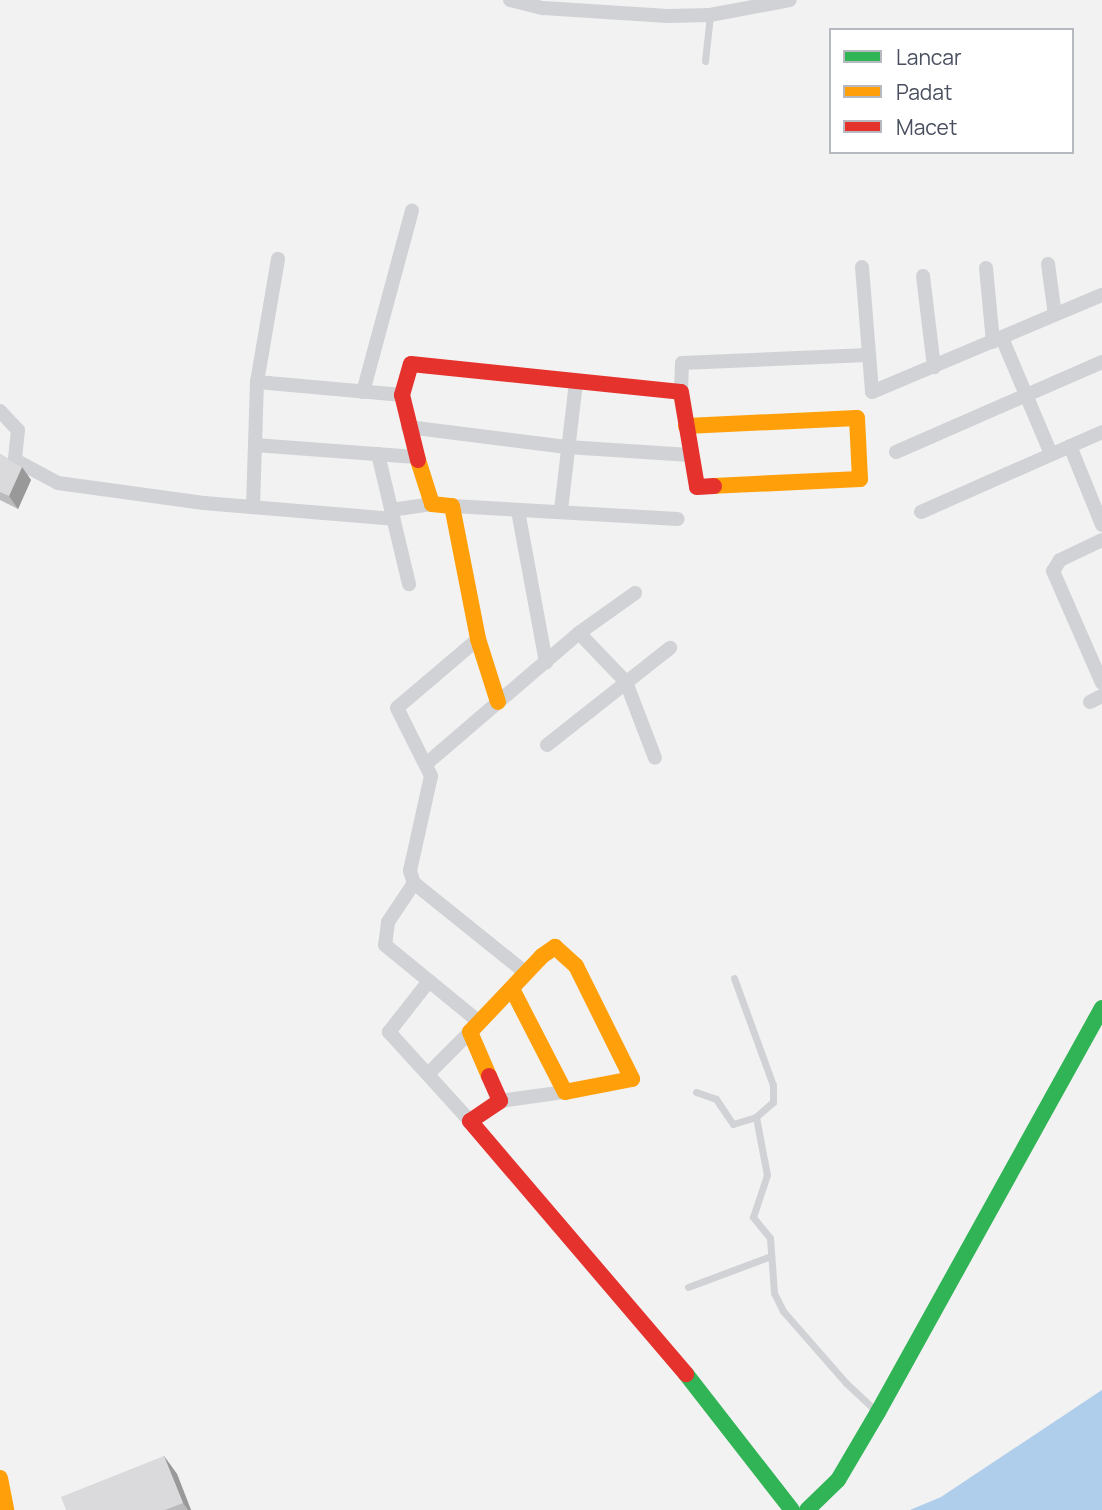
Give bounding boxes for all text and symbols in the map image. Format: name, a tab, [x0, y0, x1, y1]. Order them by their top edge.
legend	[829, 28, 1074, 154]
text: Lancar	[896, 43, 962, 71]
text: Padat	[896, 78, 952, 106]
text: Macet	[896, 113, 957, 141]

